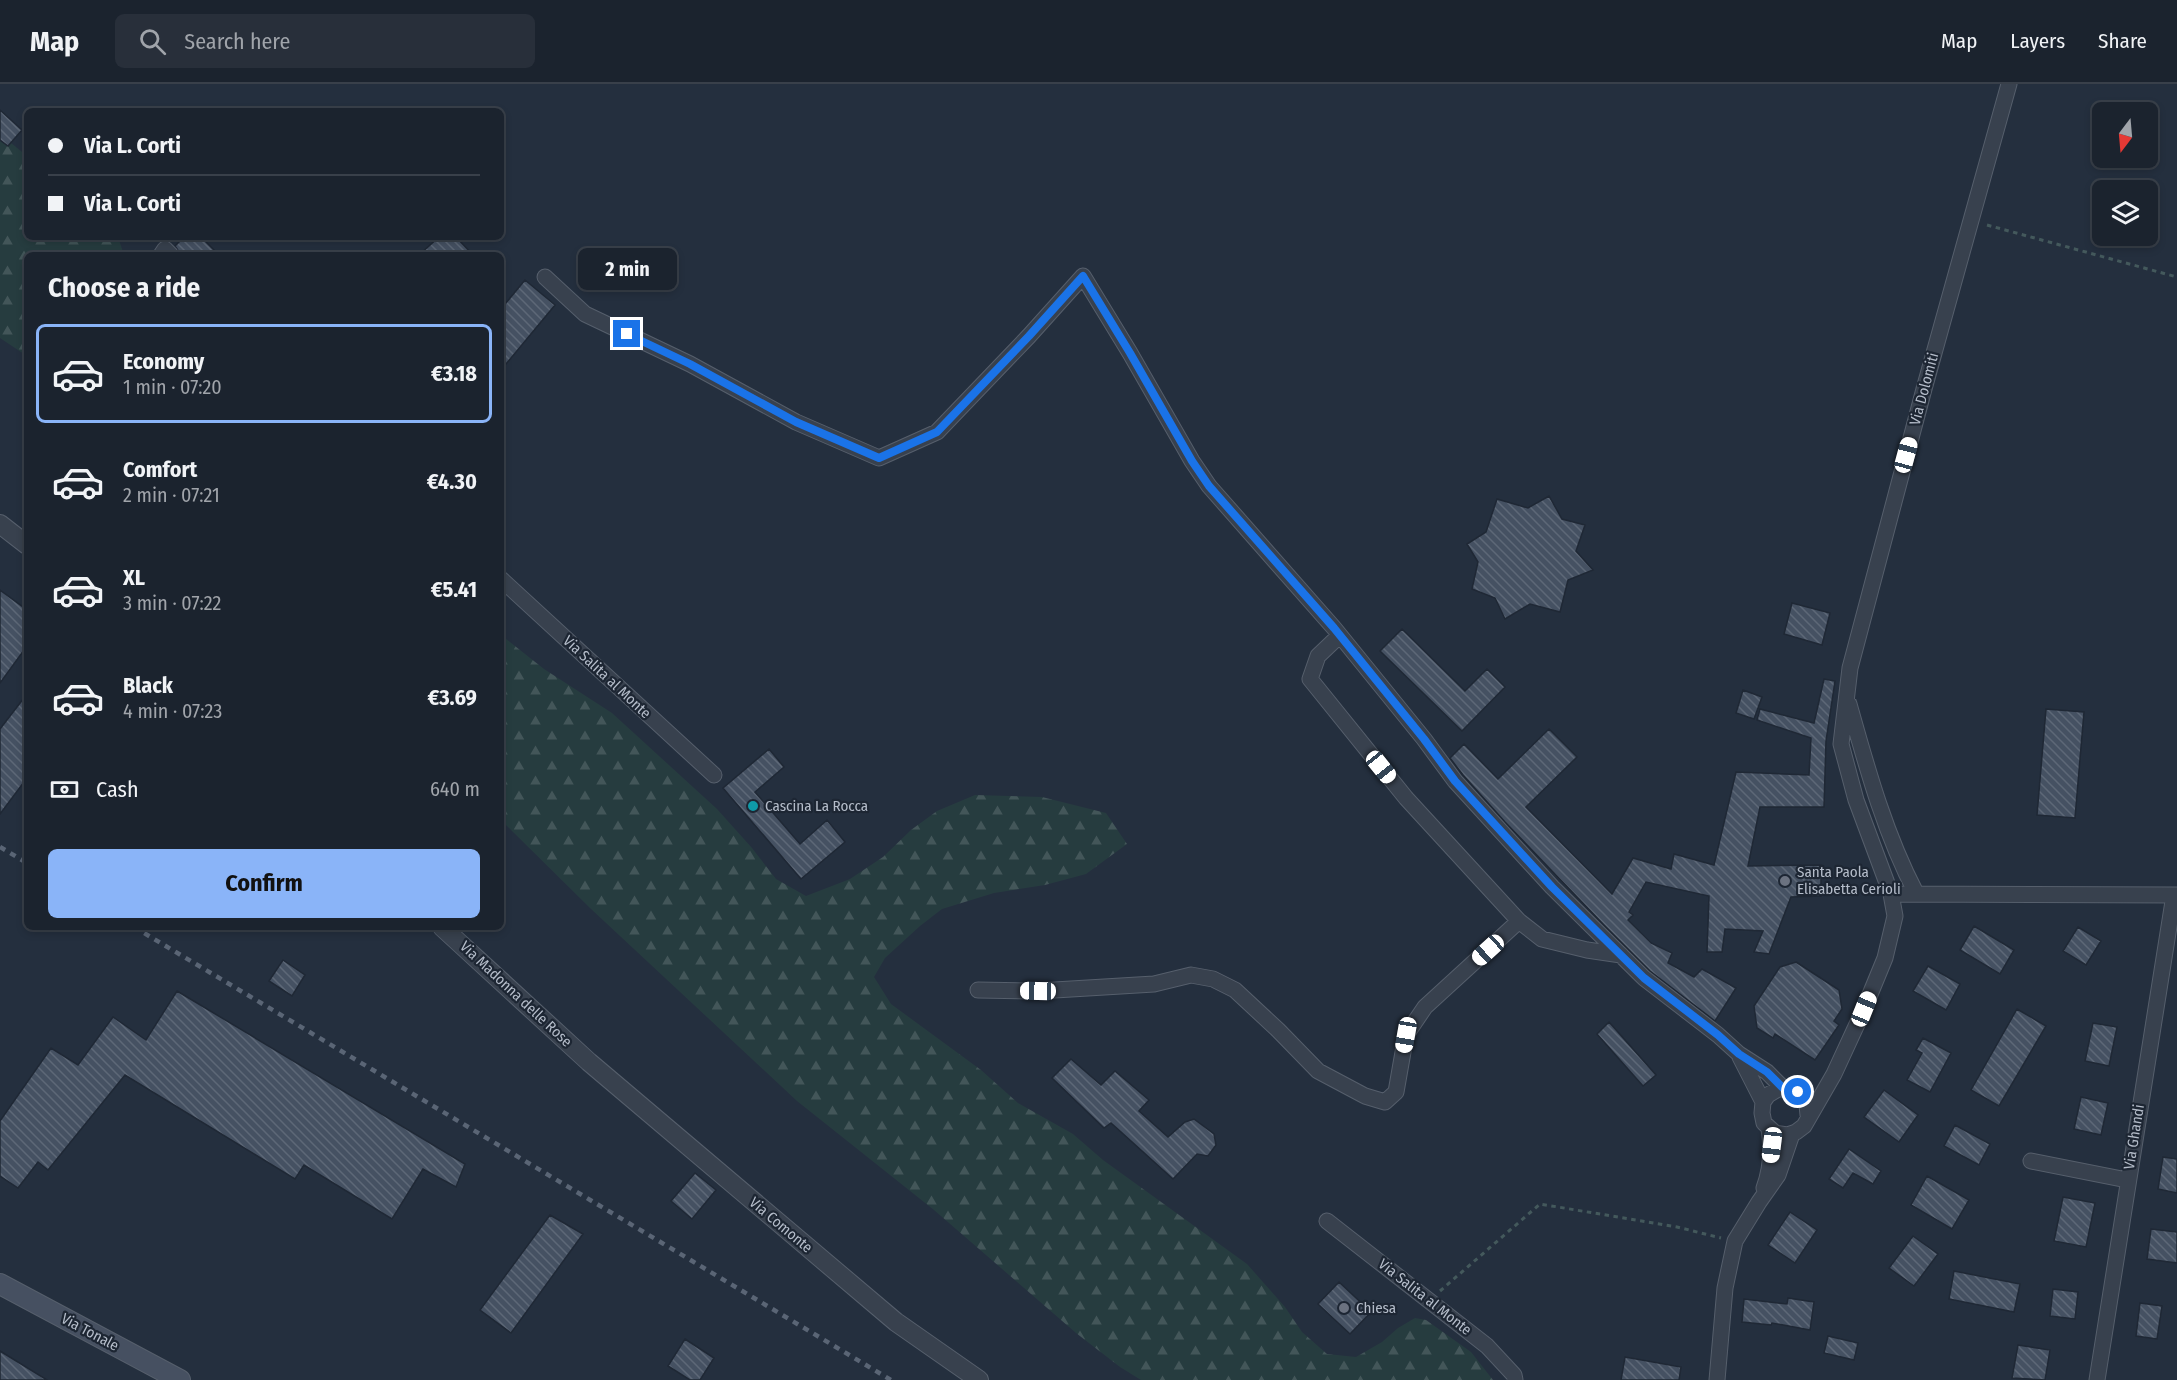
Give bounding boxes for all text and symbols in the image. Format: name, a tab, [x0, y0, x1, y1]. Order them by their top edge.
search box	[115, 14, 535, 68]
text: Map	[30, 25, 79, 58]
icon: search	[136, 25, 169, 58]
text: Search here	[184, 28, 290, 55]
text: Map	[1941, 28, 1977, 54]
text: Layers	[2010, 28, 2065, 54]
text: Share	[2098, 28, 2147, 54]
north arrow	[2092, 102, 2158, 168]
map controls	[2092, 102, 2158, 246]
text: Via L. Corti	[84, 132, 181, 159]
button: layers	[2092, 180, 2158, 246]
text: Via L. Corti	[84, 190, 181, 217]
callout: 2 min	[578, 247, 676, 289]
text: 2 min	[605, 257, 650, 281]
text: Choose a ride	[48, 272, 200, 304]
route end	[613, 320, 640, 347]
icon: car	[51, 347, 105, 401]
text: Economy	[123, 348, 204, 375]
street label: Via Dolomiti	[1906, 351, 1942, 427]
text: €3.18	[431, 360, 477, 387]
text: 1 min · 07:20	[123, 375, 222, 399]
car	[1893, 435, 1919, 475]
icon: car	[51, 455, 105, 509]
text: Comfort	[123, 456, 197, 483]
text: €4.30	[427, 468, 477, 495]
text: 2 min · 07:21	[123, 483, 220, 507]
icon: car	[51, 563, 105, 617]
text: XL	[123, 564, 145, 591]
text: €5.41	[431, 576, 477, 603]
text: 3 min · 07:22	[123, 591, 221, 615]
street label: Via Salita al Monte	[559, 632, 655, 722]
icon: car	[51, 671, 105, 725]
text: Black	[123, 672, 173, 699]
text: €3.69	[427, 684, 477, 711]
text: 4 min · 07:23	[123, 699, 222, 723]
car	[1363, 747, 1399, 787]
icon: cash	[48, 773, 81, 806]
text: Cash	[96, 776, 139, 803]
text: 640 m	[430, 777, 480, 801]
place label: Cascina La Rocca	[765, 797, 868, 815]
marker: Cascina La Rocca	[746, 799, 760, 813]
button: Confirm	[48, 849, 480, 918]
place label: Santa Paola Elisabetta Cerioli	[1797, 863, 1901, 898]
marker: Santa Paola Elisabetta Cerioli	[1778, 874, 1792, 888]
car	[1469, 931, 1507, 969]
street label: Via Madonna delle Rose	[456, 937, 576, 1051]
car	[1020, 982, 1056, 1000]
car	[1849, 989, 1879, 1029]
car	[1394, 1016, 1418, 1054]
route start	[1784, 1078, 1811, 1105]
street label: Via Ghandi	[2120, 1103, 2148, 1171]
car	[1761, 1126, 1783, 1164]
street label: Via Comonte	[746, 1193, 816, 1257]
street label: Via Salita al Monte	[1375, 1255, 1475, 1339]
place label: Chiesa	[1356, 1299, 1396, 1317]
marker: Chiesa	[1337, 1301, 1351, 1315]
street label: Via Tonale	[58, 1309, 122, 1355]

